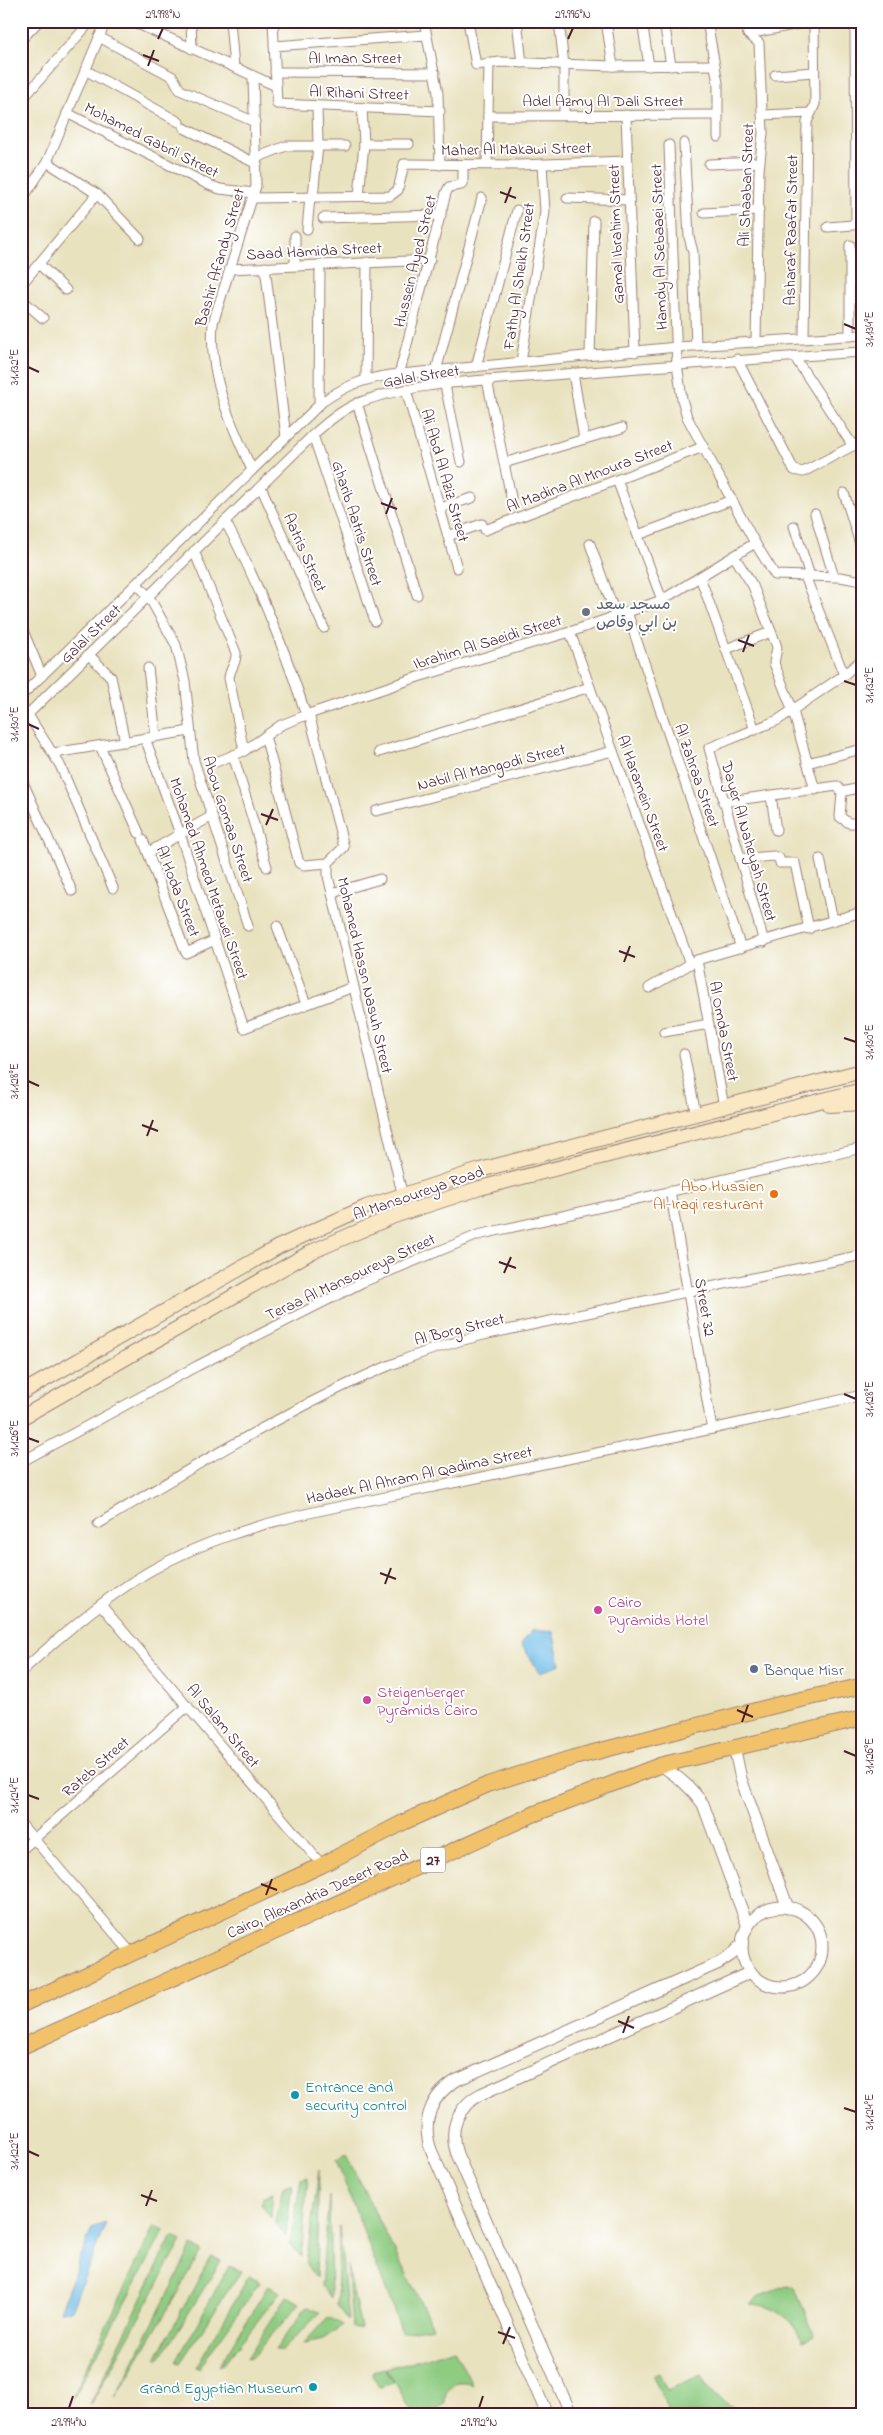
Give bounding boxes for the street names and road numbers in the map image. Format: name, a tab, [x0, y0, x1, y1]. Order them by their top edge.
street label: Al Iman Street	[308, 47, 402, 71]
street label: Al Rihani Street	[309, 80, 410, 108]
street label: Adel Azmy Al Dali Street	[522, 90, 684, 114]
street label: Mohamed Gabril Street	[80, 96, 223, 185]
street label: Ali Shaaban Street	[733, 122, 761, 247]
street label: Maher Al Makawi Street	[441, 137, 592, 163]
street label: Asharaf Raafat Street	[779, 154, 805, 306]
street label: Gamal Ibrahim Street	[603, 163, 631, 304]
street label: Hamdy Al Sebaaei Street	[645, 163, 675, 330]
street label: Bashir Afandy Street	[189, 185, 252, 331]
street label: Hussein Ayed Street	[388, 192, 444, 330]
street label: Fathy Al Sheikh Street	[498, 201, 542, 352]
street label: Saad Hamida Street	[246, 236, 383, 268]
street label: Galal Street	[381, 359, 462, 395]
street label: Ali Abd Al Aziz Street	[414, 406, 475, 546]
street label: Al Madina Al Mnoura Street	[503, 434, 677, 520]
street label: Gharib Aatris Street	[324, 458, 388, 590]
street label: Aatris Street	[276, 509, 333, 597]
street label: Galal Street	[55, 599, 128, 670]
street label: Ibrahim Al Saeidi Street	[410, 609, 566, 677]
street label: Al Zahraa Street	[667, 720, 725, 831]
street label: Al Haramein Street	[610, 732, 675, 856]
street label: Nabil Al Mangodi Street	[415, 738, 569, 798]
street label: Abou Gomaa Street	[195, 753, 259, 887]
street label: Dayer Al Naheyah Street	[713, 758, 783, 925]
street label: Mohamed Ahmed Metawei Street	[162, 774, 254, 983]
street label: Al Hoda Street	[149, 843, 206, 941]
street label: Mohamed Hassn Nasuh Street	[330, 875, 399, 1077]
street label: Al Omda Street	[702, 979, 745, 1084]
street label: Al Mansoureya Road	[350, 1160, 487, 1228]
street label: Teraa Al Mansoureya Street	[262, 1228, 440, 1328]
street label: Street 32	[687, 1276, 721, 1338]
street label: Al Borg Street	[412, 1307, 508, 1353]
street label: Hadaek Al Ahram Al Qadima Street	[304, 1440, 535, 1512]
street label: Al Salam Street	[180, 1679, 265, 1774]
street label: Rateb Street	[57, 1731, 136, 1804]
street label: Cairo, Alexandria Desert Road	[223, 1844, 412, 1946]
road number: 27	[420, 1848, 446, 1872]

